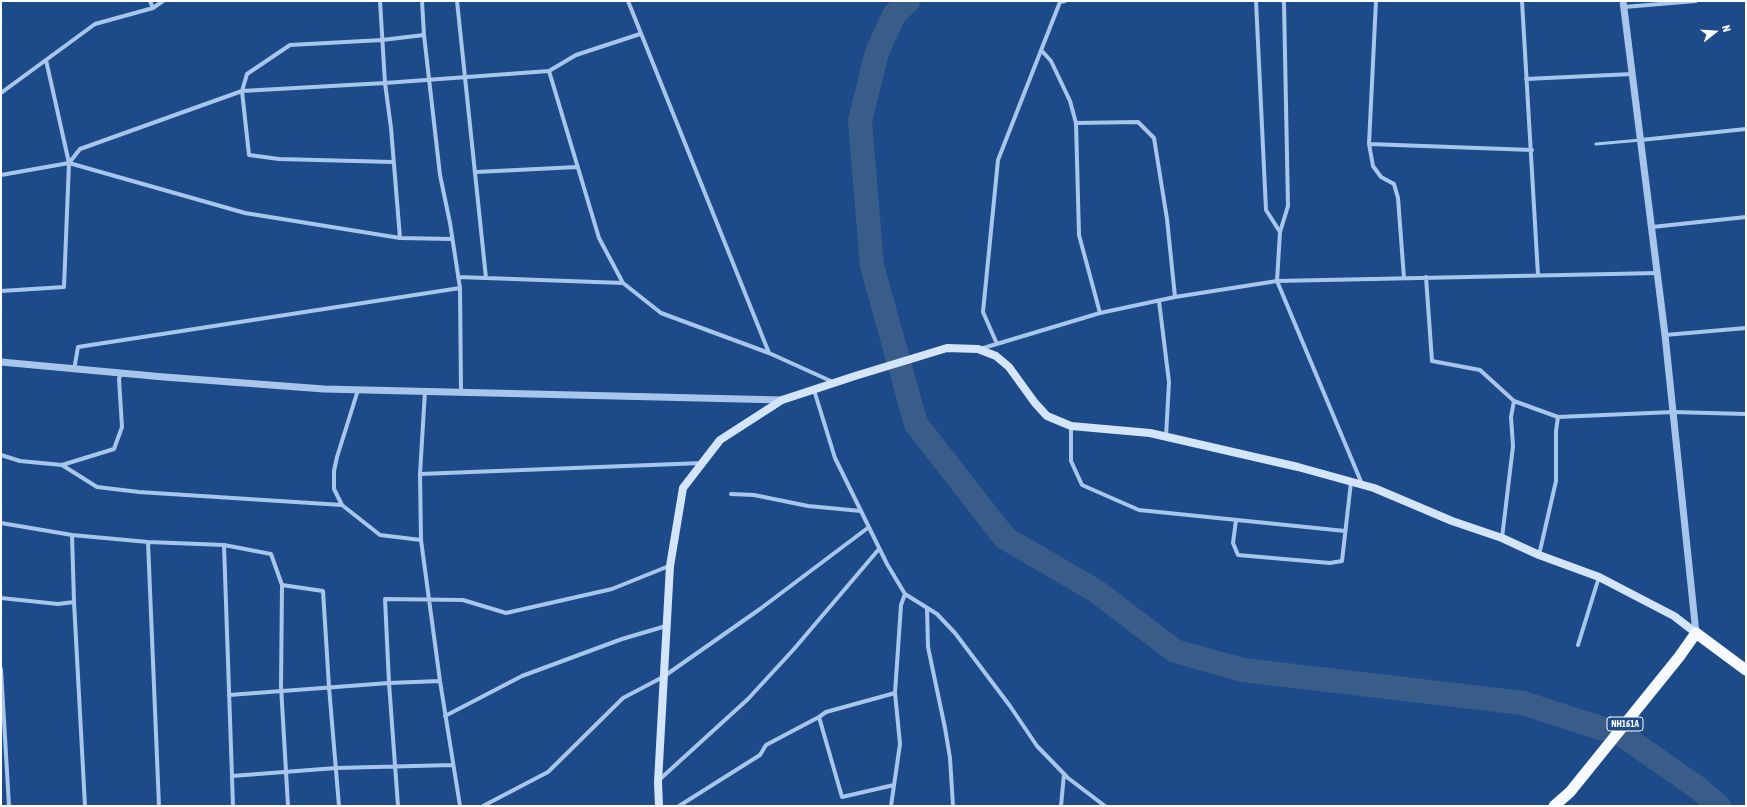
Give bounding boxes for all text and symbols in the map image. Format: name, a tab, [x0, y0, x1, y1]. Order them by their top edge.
north arrow	[1695, 12, 1735, 52]
text: N	[1720, 24, 1733, 33]
road number: NH161A	[1607, 717, 1643, 731]

